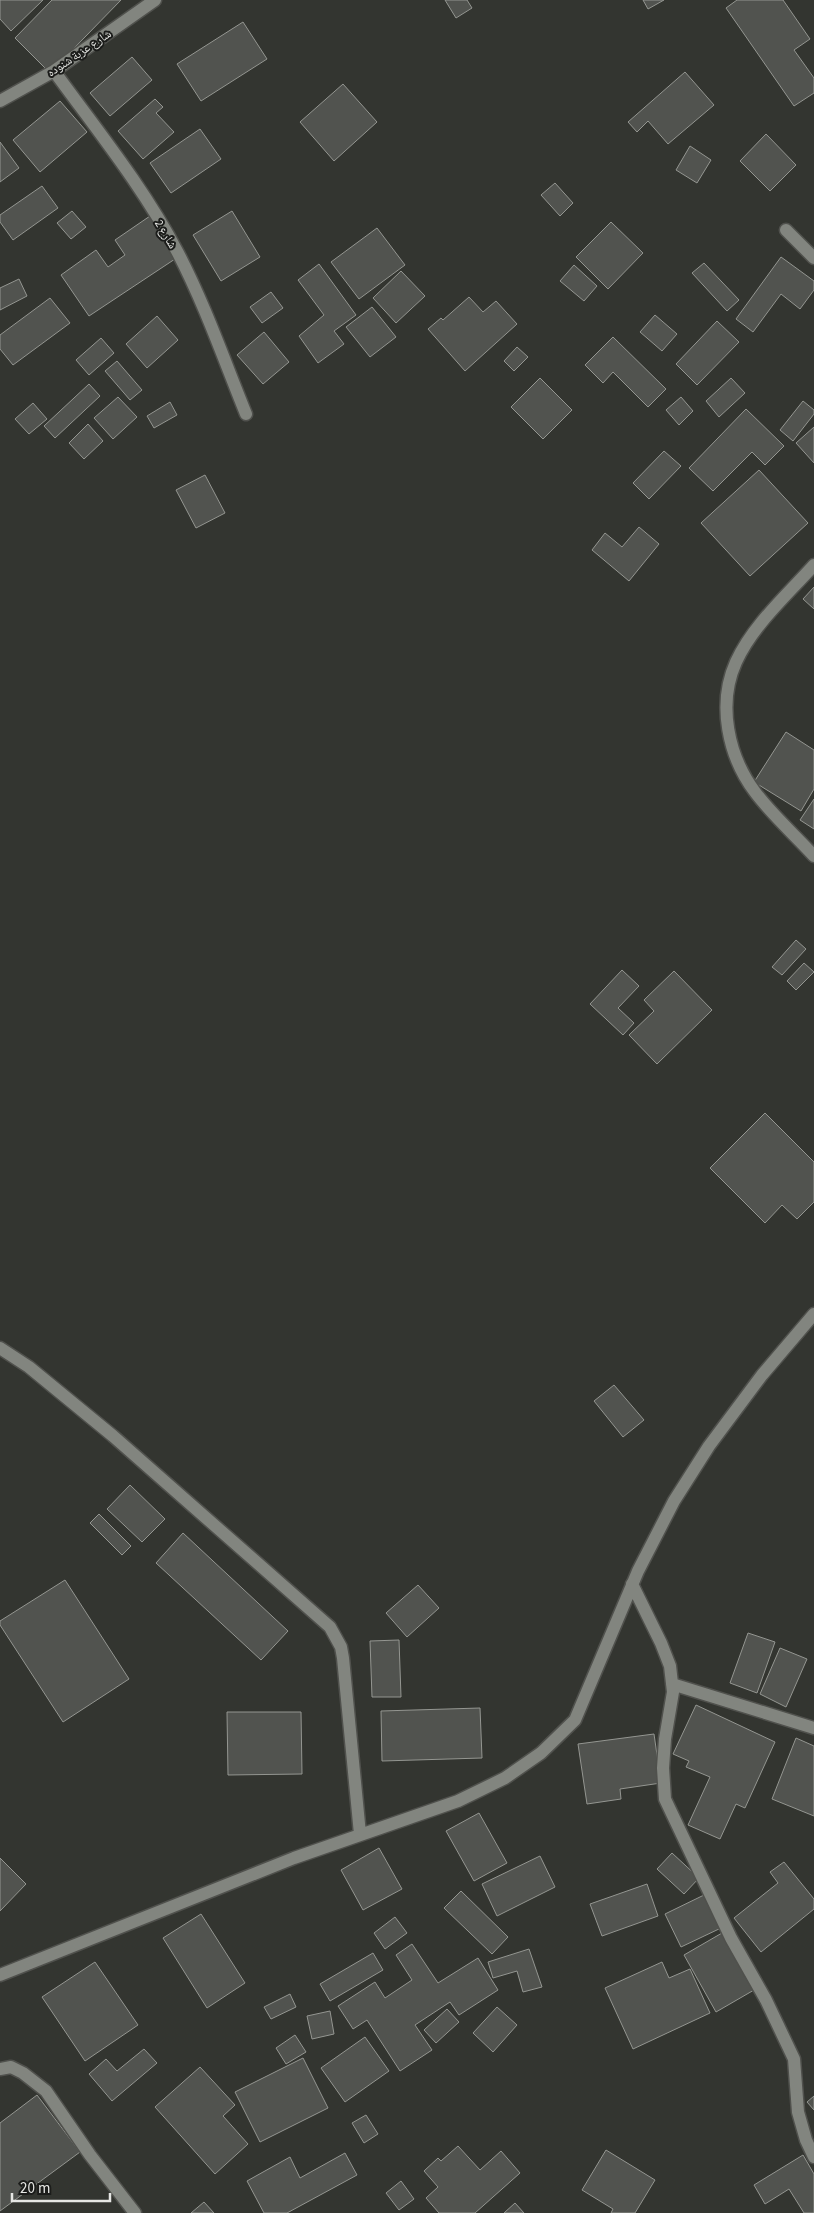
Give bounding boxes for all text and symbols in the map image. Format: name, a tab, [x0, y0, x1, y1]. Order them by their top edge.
street label: شارع عزبة شنوده	[44, 26, 115, 81]
street label: شارع 2	[150, 217, 181, 252]
scale bar	[12, 2170, 110, 2202]
text: 20 m	[20, 2178, 50, 2199]

